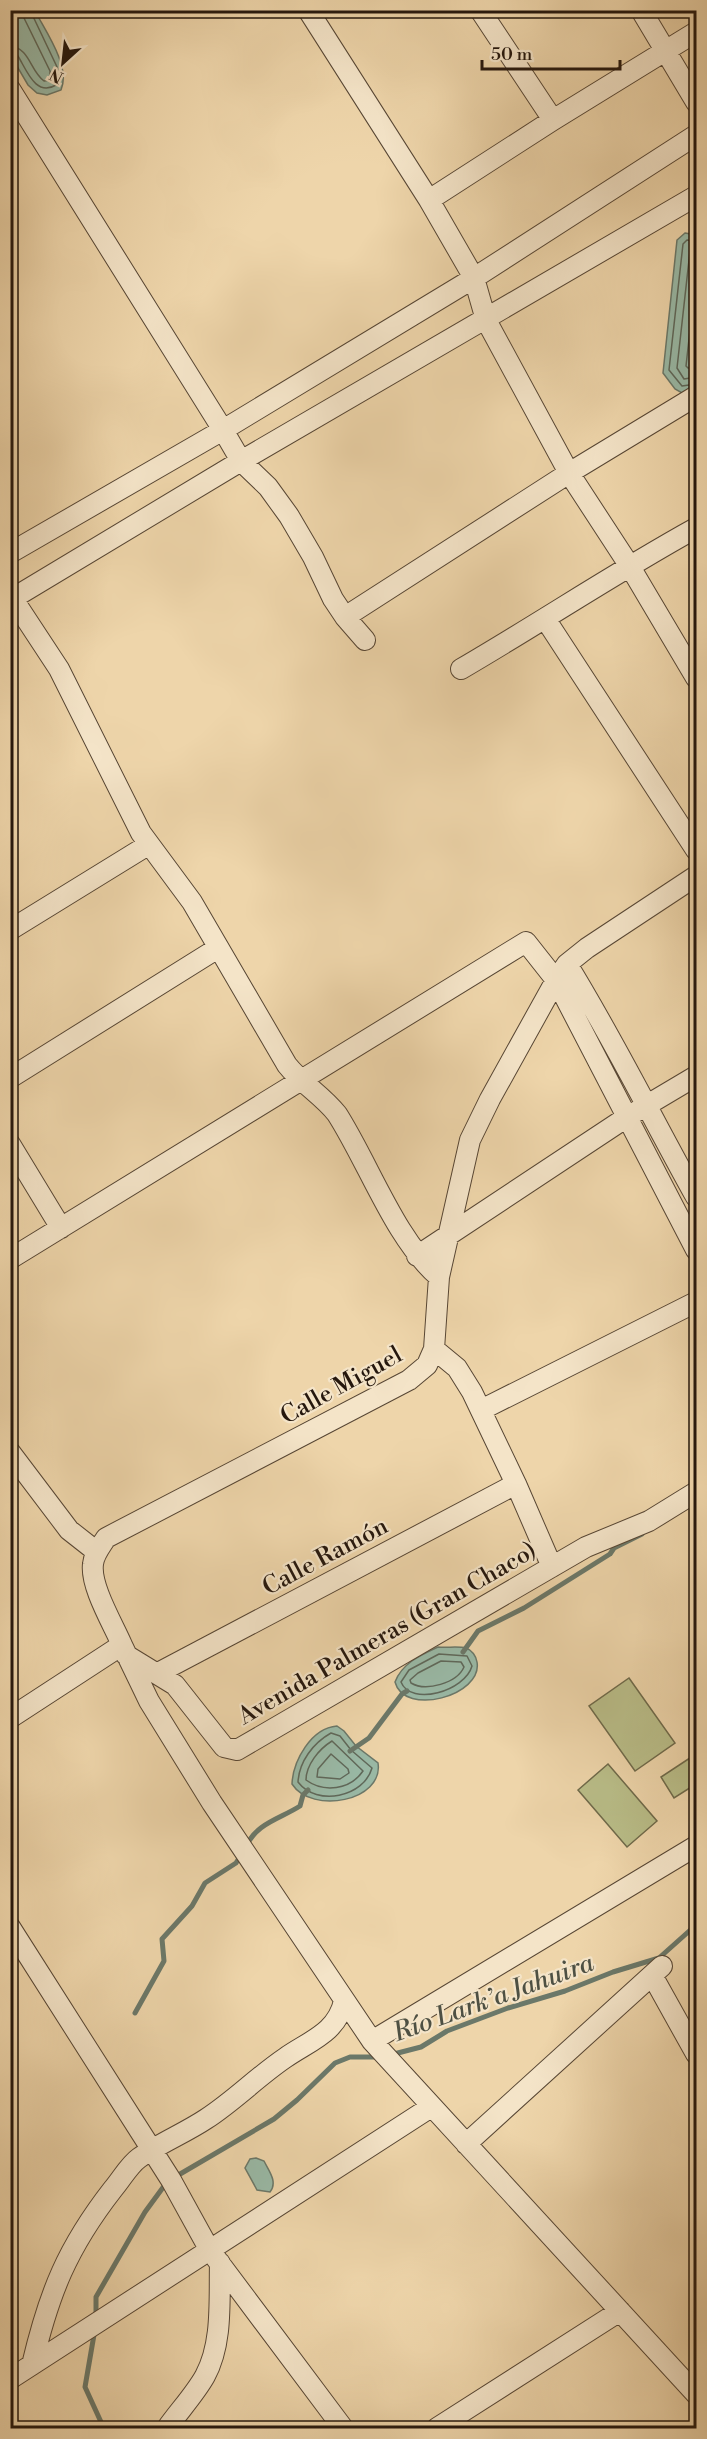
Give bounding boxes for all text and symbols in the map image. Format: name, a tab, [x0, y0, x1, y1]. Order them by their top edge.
north arrow	[33, 33, 93, 93]
scale bar	[482, 33, 620, 71]
text: 50 m	[491, 43, 533, 66]
text: N	[46, 64, 67, 87]
street label: Calle Miguel	[275, 1340, 408, 1432]
street label: Calle Ramón	[257, 1511, 393, 1603]
street label: Avenida Palmeras (Gran Chaco)	[232, 1536, 542, 1732]
water label: Río Lark’a Jahuira	[388, 1947, 599, 2049]

